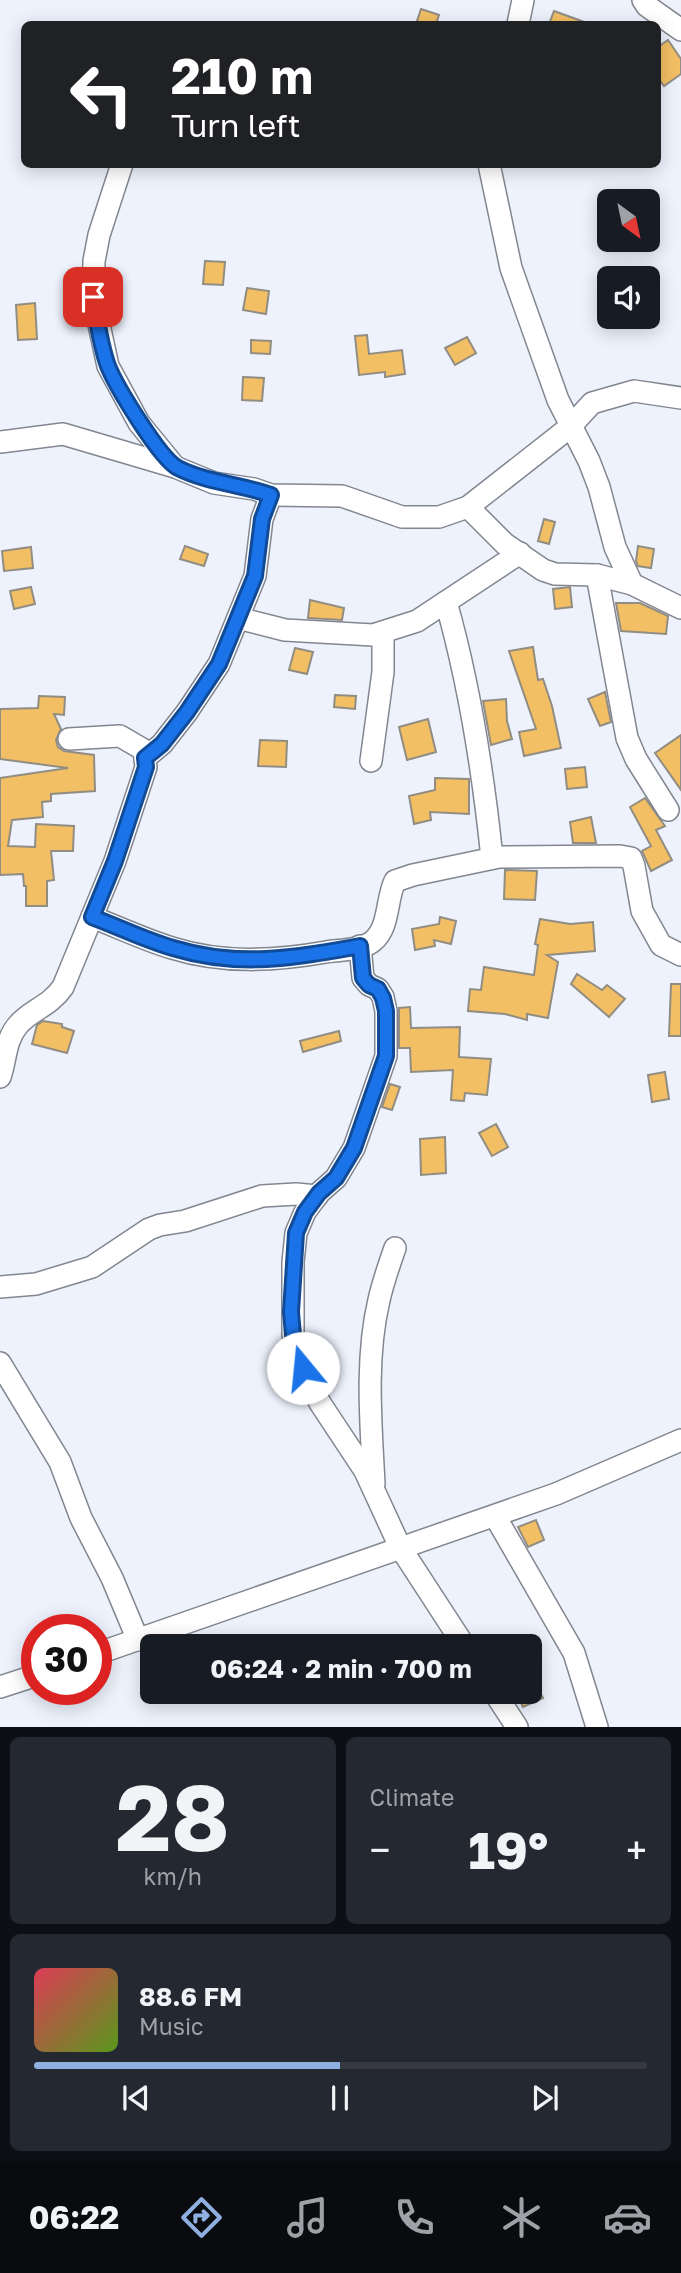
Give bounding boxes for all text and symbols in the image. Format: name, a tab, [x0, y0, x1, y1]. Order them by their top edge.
text: 210 m	[171, 46, 313, 105]
icon: left	[56, 49, 147, 140]
text: Turn left	[171, 106, 300, 144]
north arrow	[597, 189, 660, 252]
map controls	[597, 189, 660, 329]
button: sound	[597, 266, 660, 329]
pin	[63, 267, 123, 327]
icon: arrive	[74, 278, 112, 316]
position arrow	[266, 1331, 340, 1405]
speed limit sign: 30	[21, 1614, 112, 1705]
text: 06:24 · 2 min · 700 m	[210, 1653, 472, 1684]
text: 28	[116, 1762, 230, 1871]
text: Climate	[370, 1783, 454, 1811]
text: 19°	[468, 1818, 548, 1880]
text: −	[370, 1827, 390, 1872]
text: +	[626, 1827, 647, 1872]
text: km/h	[143, 1862, 202, 1890]
text: 88.6 FM	[139, 1981, 242, 2012]
text: Music	[139, 2012, 204, 2040]
icon: previous	[117, 2079, 155, 2117]
icon: pause	[321, 2079, 359, 2117]
icon: next	[526, 2079, 564, 2117]
icon: directions	[177, 2193, 226, 2242]
icon: music	[283, 2193, 332, 2242]
icon: phone	[390, 2193, 439, 2242]
icon: climate	[497, 2193, 546, 2242]
icon: car	[603, 2193, 652, 2242]
text: 06:22	[29, 2198, 119, 2236]

